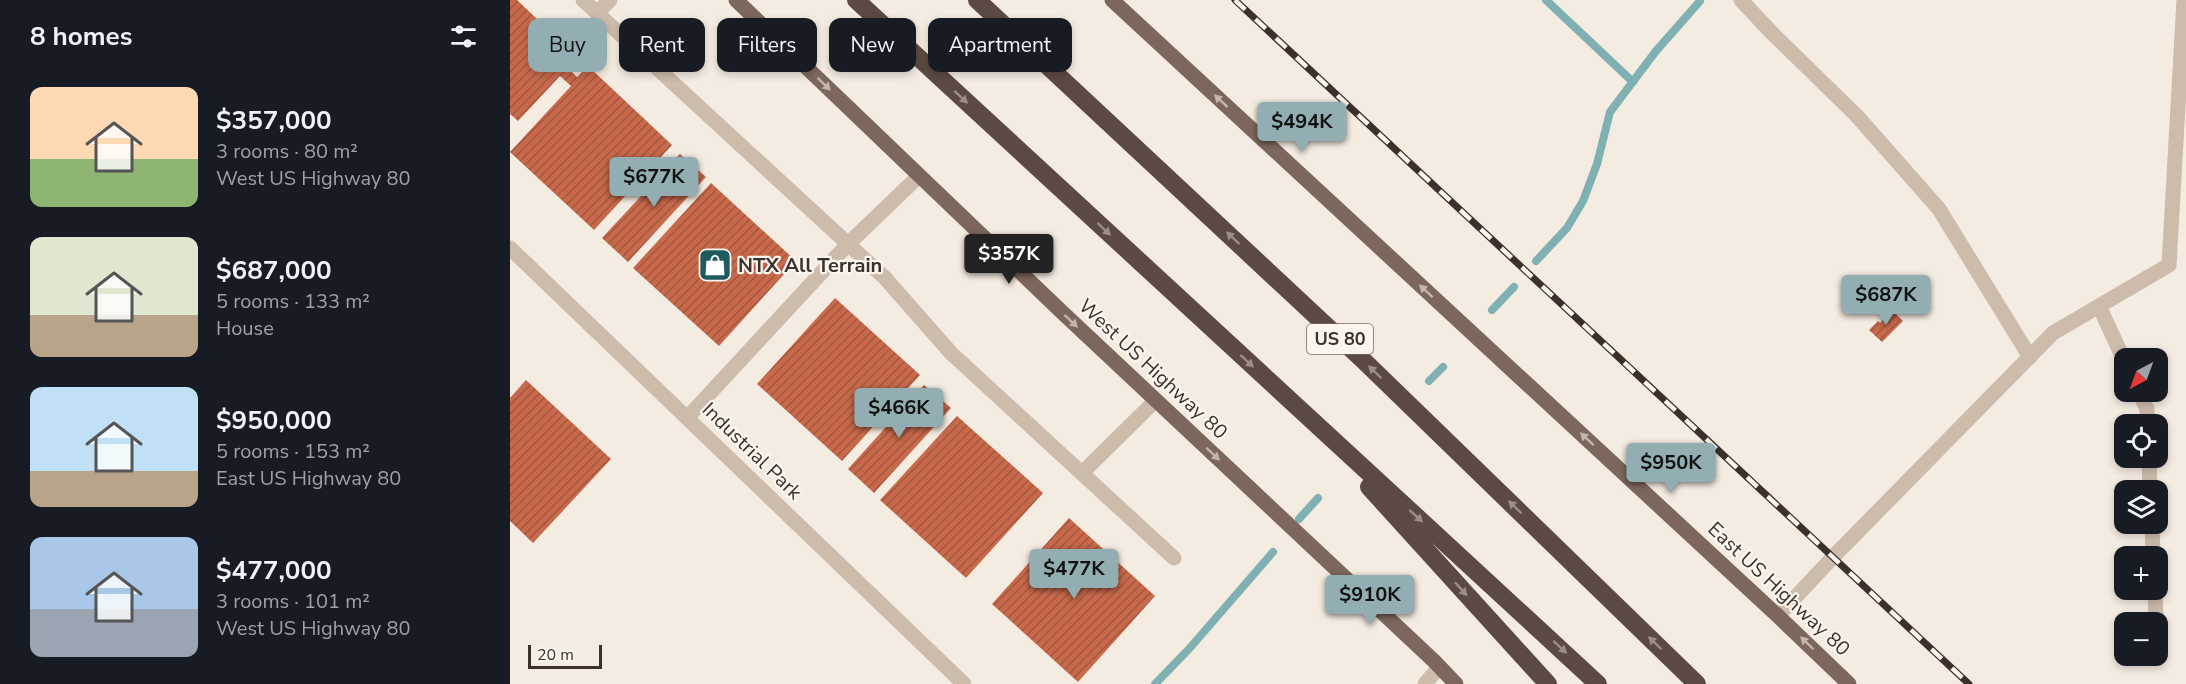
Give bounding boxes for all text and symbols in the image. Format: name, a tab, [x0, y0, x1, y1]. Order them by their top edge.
chip: Buy	[528, 18, 607, 72]
chip: Rent	[619, 18, 705, 72]
chip: Filters	[717, 18, 817, 72]
chip: New	[829, 18, 916, 72]
chip: Apartment	[928, 18, 1072, 72]
text: 8 homes	[30, 19, 132, 54]
icon: filters	[447, 20, 480, 53]
one-way arrow	[816, 77, 831, 91]
one-way arrow	[953, 90, 968, 103]
one-way arrow	[1214, 94, 1229, 108]
pin: $494K	[1260, 102, 1344, 153]
text: $357,000	[216, 103, 332, 138]
text: $494K	[1271, 108, 1333, 135]
icon: home	[78, 111, 150, 183]
text: 3 rooms · 80 m²	[216, 138, 358, 165]
pin: $677K	[612, 157, 696, 208]
text: $677K	[623, 163, 685, 190]
text: West US Highway 80	[216, 165, 411, 192]
one-way arrow	[1096, 222, 1111, 235]
one-way arrow	[1226, 232, 1241, 245]
pin: $357K	[967, 234, 1051, 285]
text: $357K	[978, 240, 1040, 267]
shop icon: NTX All Terrain	[697, 247, 733, 283]
place label: NTX All Terrain	[738, 252, 882, 279]
text: $687,000	[216, 253, 332, 288]
icon: home	[78, 261, 150, 333]
pin: $687K	[1844, 275, 1928, 326]
text: $687K	[1855, 281, 1917, 308]
one-way arrow	[1419, 284, 1433, 298]
text: 5 rooms · 133 m²	[216, 288, 370, 315]
street label: West US Highway 80	[1073, 293, 1233, 445]
one-way arrow	[1063, 314, 1078, 328]
text: House	[216, 315, 274, 342]
road number: US 80	[1307, 324, 1373, 354]
north arrow	[2114, 348, 2168, 402]
map controls	[2114, 348, 2168, 666]
one-way arrow	[1240, 354, 1255, 368]
one-way arrow	[1369, 365, 1383, 379]
pin: $466K	[857, 388, 941, 439]
text: $466K	[868, 394, 930, 421]
street label: Industrial Park	[696, 396, 809, 506]
text: $950,000	[216, 403, 332, 438]
icon: home	[78, 411, 150, 483]
button: locate	[2114, 414, 2168, 468]
one-way arrow	[1580, 433, 1595, 446]
text: 5 rooms · 153 m²	[216, 438, 370, 465]
pin: $950K	[1629, 443, 1713, 494]
one-way arrow	[1205, 447, 1219, 461]
text: $950K	[1640, 449, 1702, 476]
text: East US Highway 80	[216, 465, 401, 492]
button: layers	[2114, 480, 2168, 534]
one-way arrow	[1509, 501, 1523, 515]
one-way arrow	[1408, 509, 1423, 522]
street label: East US Highway 80	[1702, 516, 1856, 662]
button: +	[2114, 546, 2168, 600]
pin: $477K	[1032, 549, 1116, 600]
text: $477,000	[216, 553, 332, 588]
text: $477K	[1043, 555, 1105, 582]
icon: home	[78, 561, 150, 633]
pin: $910K	[1328, 575, 1412, 626]
text: $910K	[1339, 581, 1401, 608]
one-way arrow	[1454, 581, 1467, 596]
text: 3 rooms · 101 m²	[216, 588, 370, 615]
button: −	[2114, 612, 2168, 666]
text: West US Highway 80	[216, 615, 411, 642]
one-way arrow	[1649, 637, 1663, 651]
one-way arrow	[1800, 637, 1814, 651]
one-way arrow	[1552, 640, 1567, 654]
scale bar	[528, 642, 602, 670]
text: 20 m	[537, 644, 574, 666]

